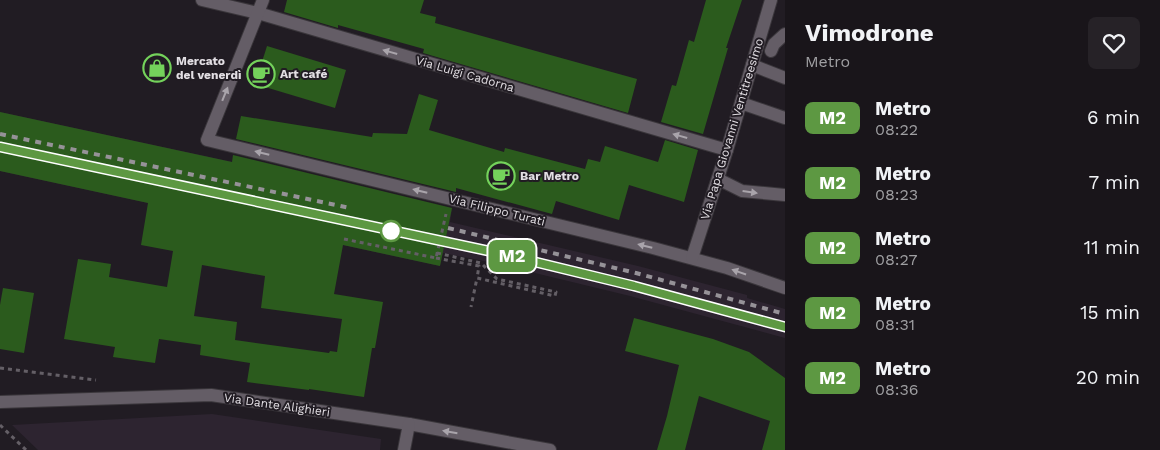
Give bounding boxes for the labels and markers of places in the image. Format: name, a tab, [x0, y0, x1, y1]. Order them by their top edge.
shop icon: Mercato del venerdì	[142, 53, 172, 83]
place label: Mercato del venerdì	[176, 54, 241, 82]
cafe icon: Art café	[246, 59, 276, 89]
place label: Art café	[280, 67, 327, 81]
cafe icon: Bar Metro	[486, 161, 516, 191]
place label: Bar Metro	[520, 169, 579, 183]
unlabelled marker	[380, 220, 402, 242]

